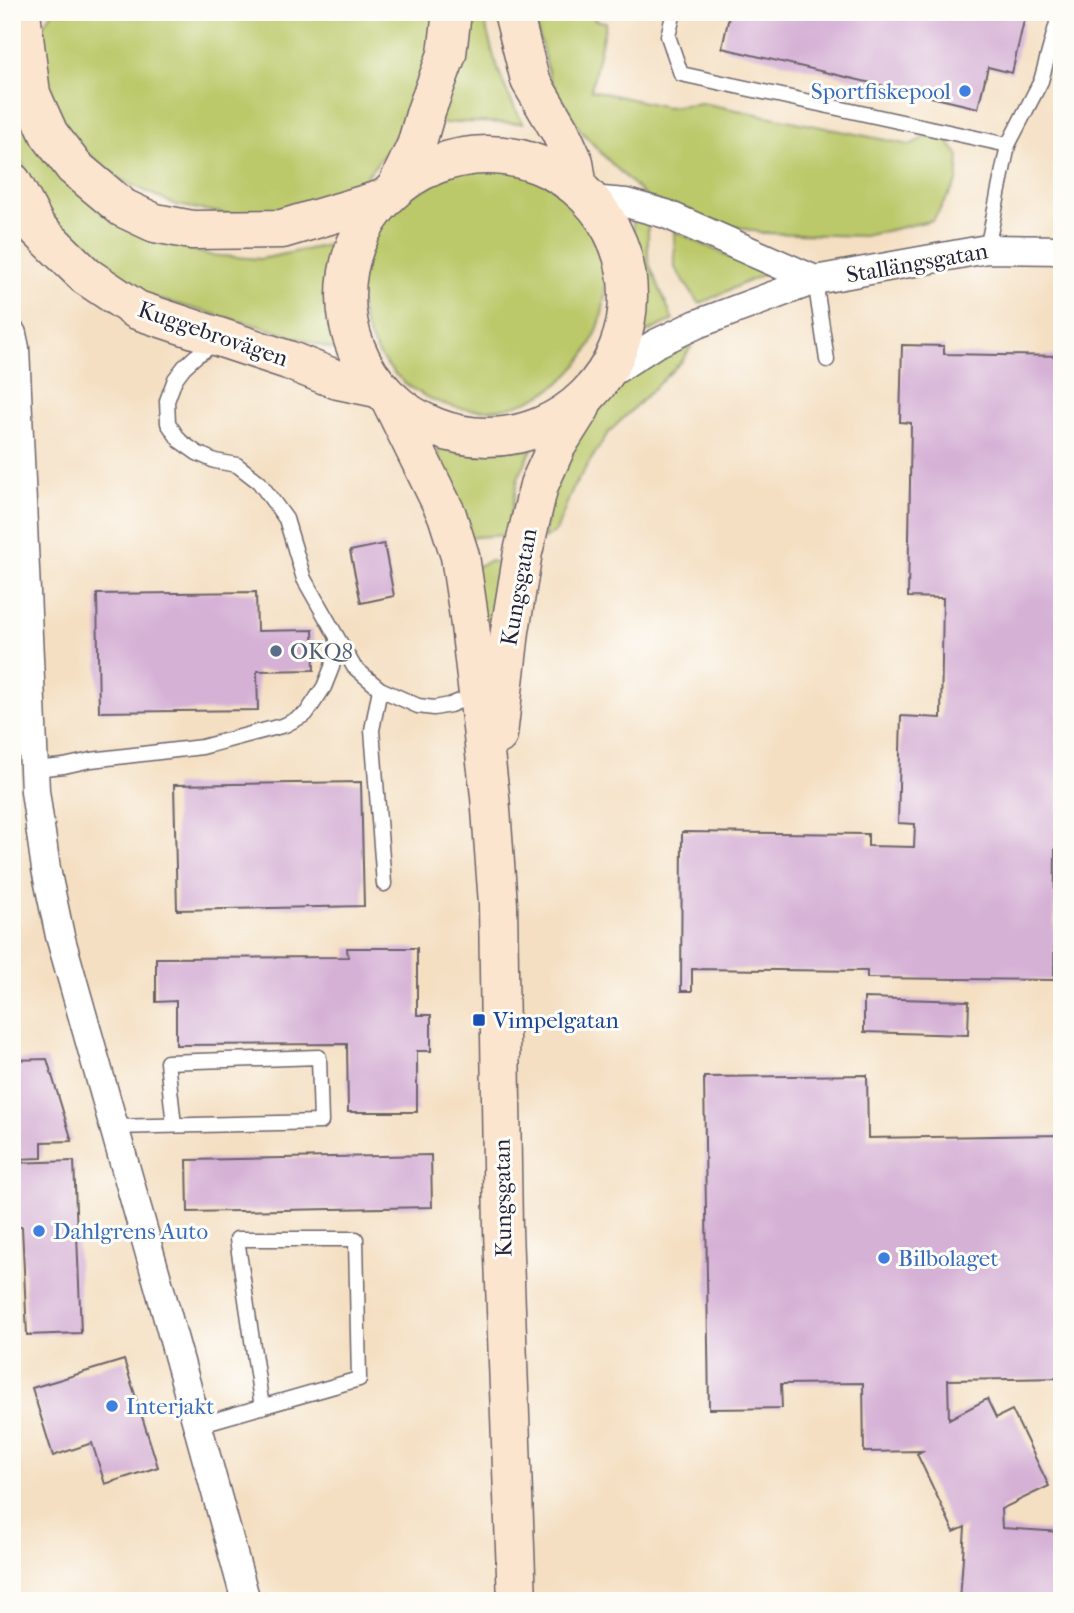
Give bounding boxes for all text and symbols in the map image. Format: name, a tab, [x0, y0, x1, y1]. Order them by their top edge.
place label: Sportfiskepool	[811, 78, 952, 105]
marker: Sportfiskepool	[957, 83, 973, 99]
street label: Stallängsgatan	[844, 237, 991, 289]
street label: Kuggebrovägen	[134, 296, 292, 373]
street label: Kungsgatan	[495, 526, 543, 648]
place label: OKQ8	[290, 638, 353, 665]
marker: OKQ8	[268, 643, 284, 659]
place label: Vimpelgatan	[492, 1007, 620, 1034]
marker: Vimpelgatan	[471, 1012, 487, 1028]
street label: Kungsgatan	[488, 1138, 518, 1257]
place label: Dahlgrens Auto	[53, 1218, 208, 1245]
marker: Dahlgrens Auto	[31, 1223, 47, 1239]
place label: Bilbolaget	[898, 1245, 998, 1272]
marker: Bilbolaget	[876, 1250, 892, 1266]
place label: Interjakt	[126, 1393, 214, 1420]
marker: Interjakt	[104, 1398, 120, 1414]

